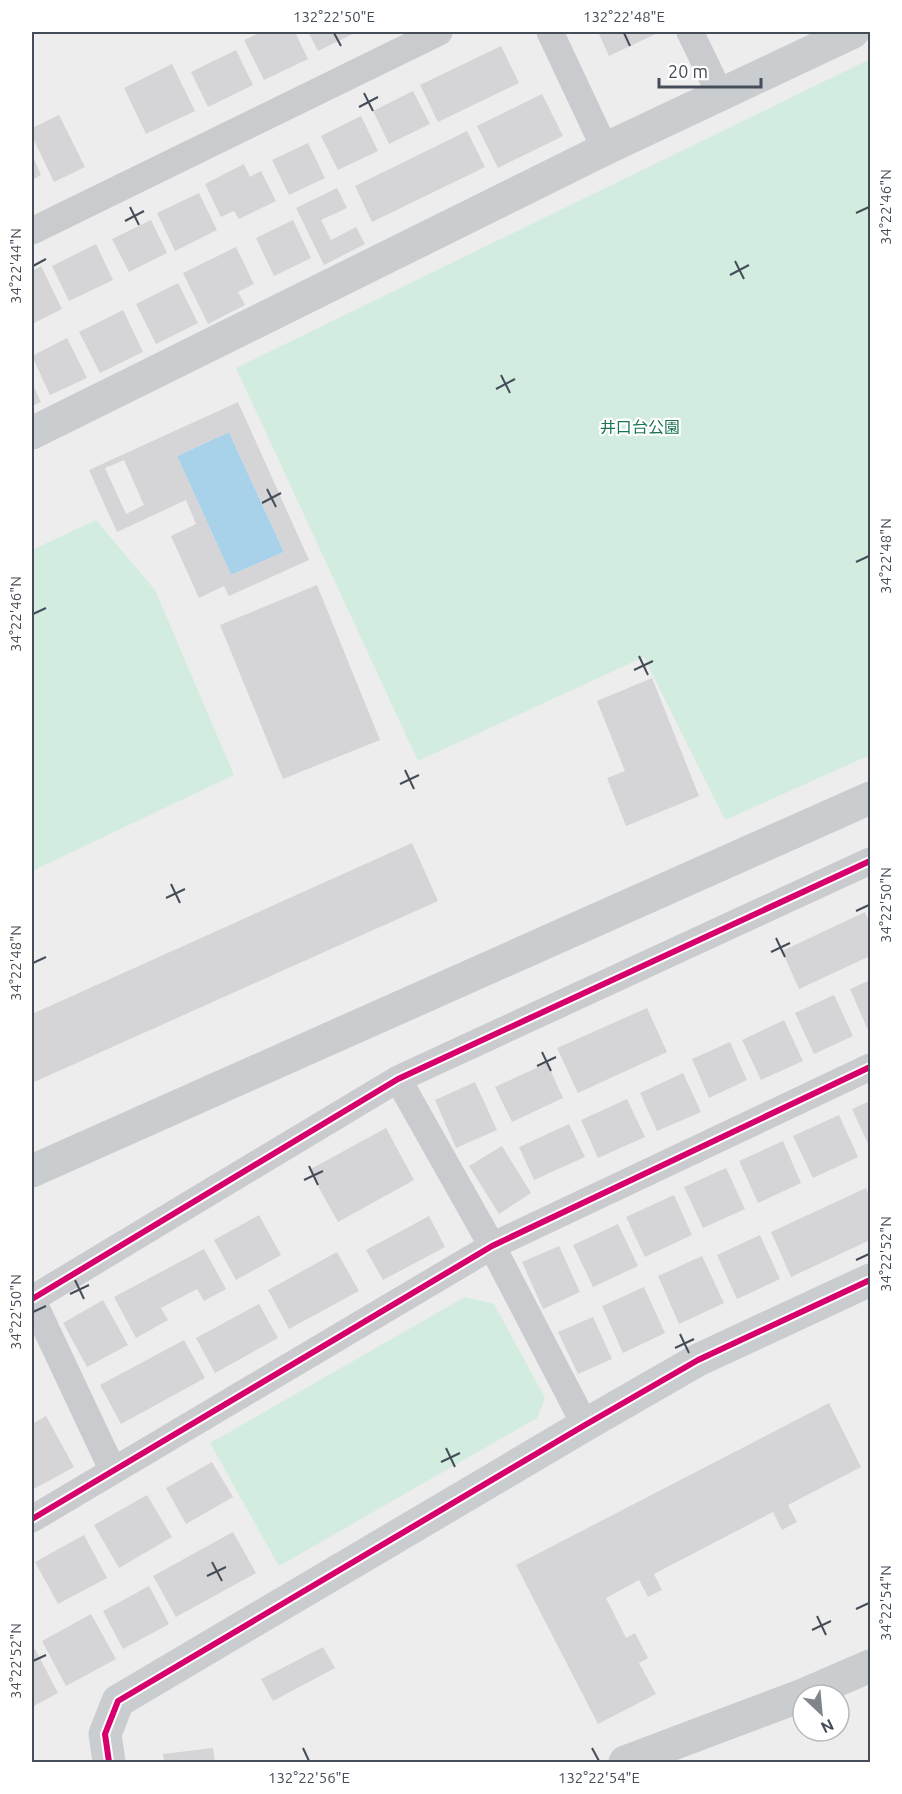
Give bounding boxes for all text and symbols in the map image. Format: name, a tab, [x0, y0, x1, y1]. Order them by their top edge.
text: 132°22'50"E	[293, 8, 375, 25]
text: 132°22'48"E	[583, 8, 665, 25]
scale bar	[659, 51, 761, 89]
text: 20 m	[668, 61, 708, 81]
text: 34°22'46"N	[877, 169, 894, 245]
text: 34°22'44"N	[7, 228, 24, 304]
park label: 井口台公園	[600, 418, 680, 436]
text: 34°22'48"N	[877, 518, 894, 594]
text: 34°22'46"N	[7, 576, 24, 652]
text: 34°22'50"N	[877, 867, 894, 943]
text: 34°22'48"N	[7, 925, 24, 1001]
text: 34°22'52"N	[877, 1216, 894, 1292]
text: 34°22'50"N	[7, 1274, 24, 1350]
text: 34°22'54"N	[877, 1565, 894, 1641]
text: 34°22'52"N	[7, 1623, 24, 1699]
north arrow	[791, 1683, 851, 1743]
text: N	[818, 1716, 837, 1737]
text: 132°22'56"E	[268, 1769, 350, 1786]
text: 132°22'54"E	[558, 1769, 640, 1786]

